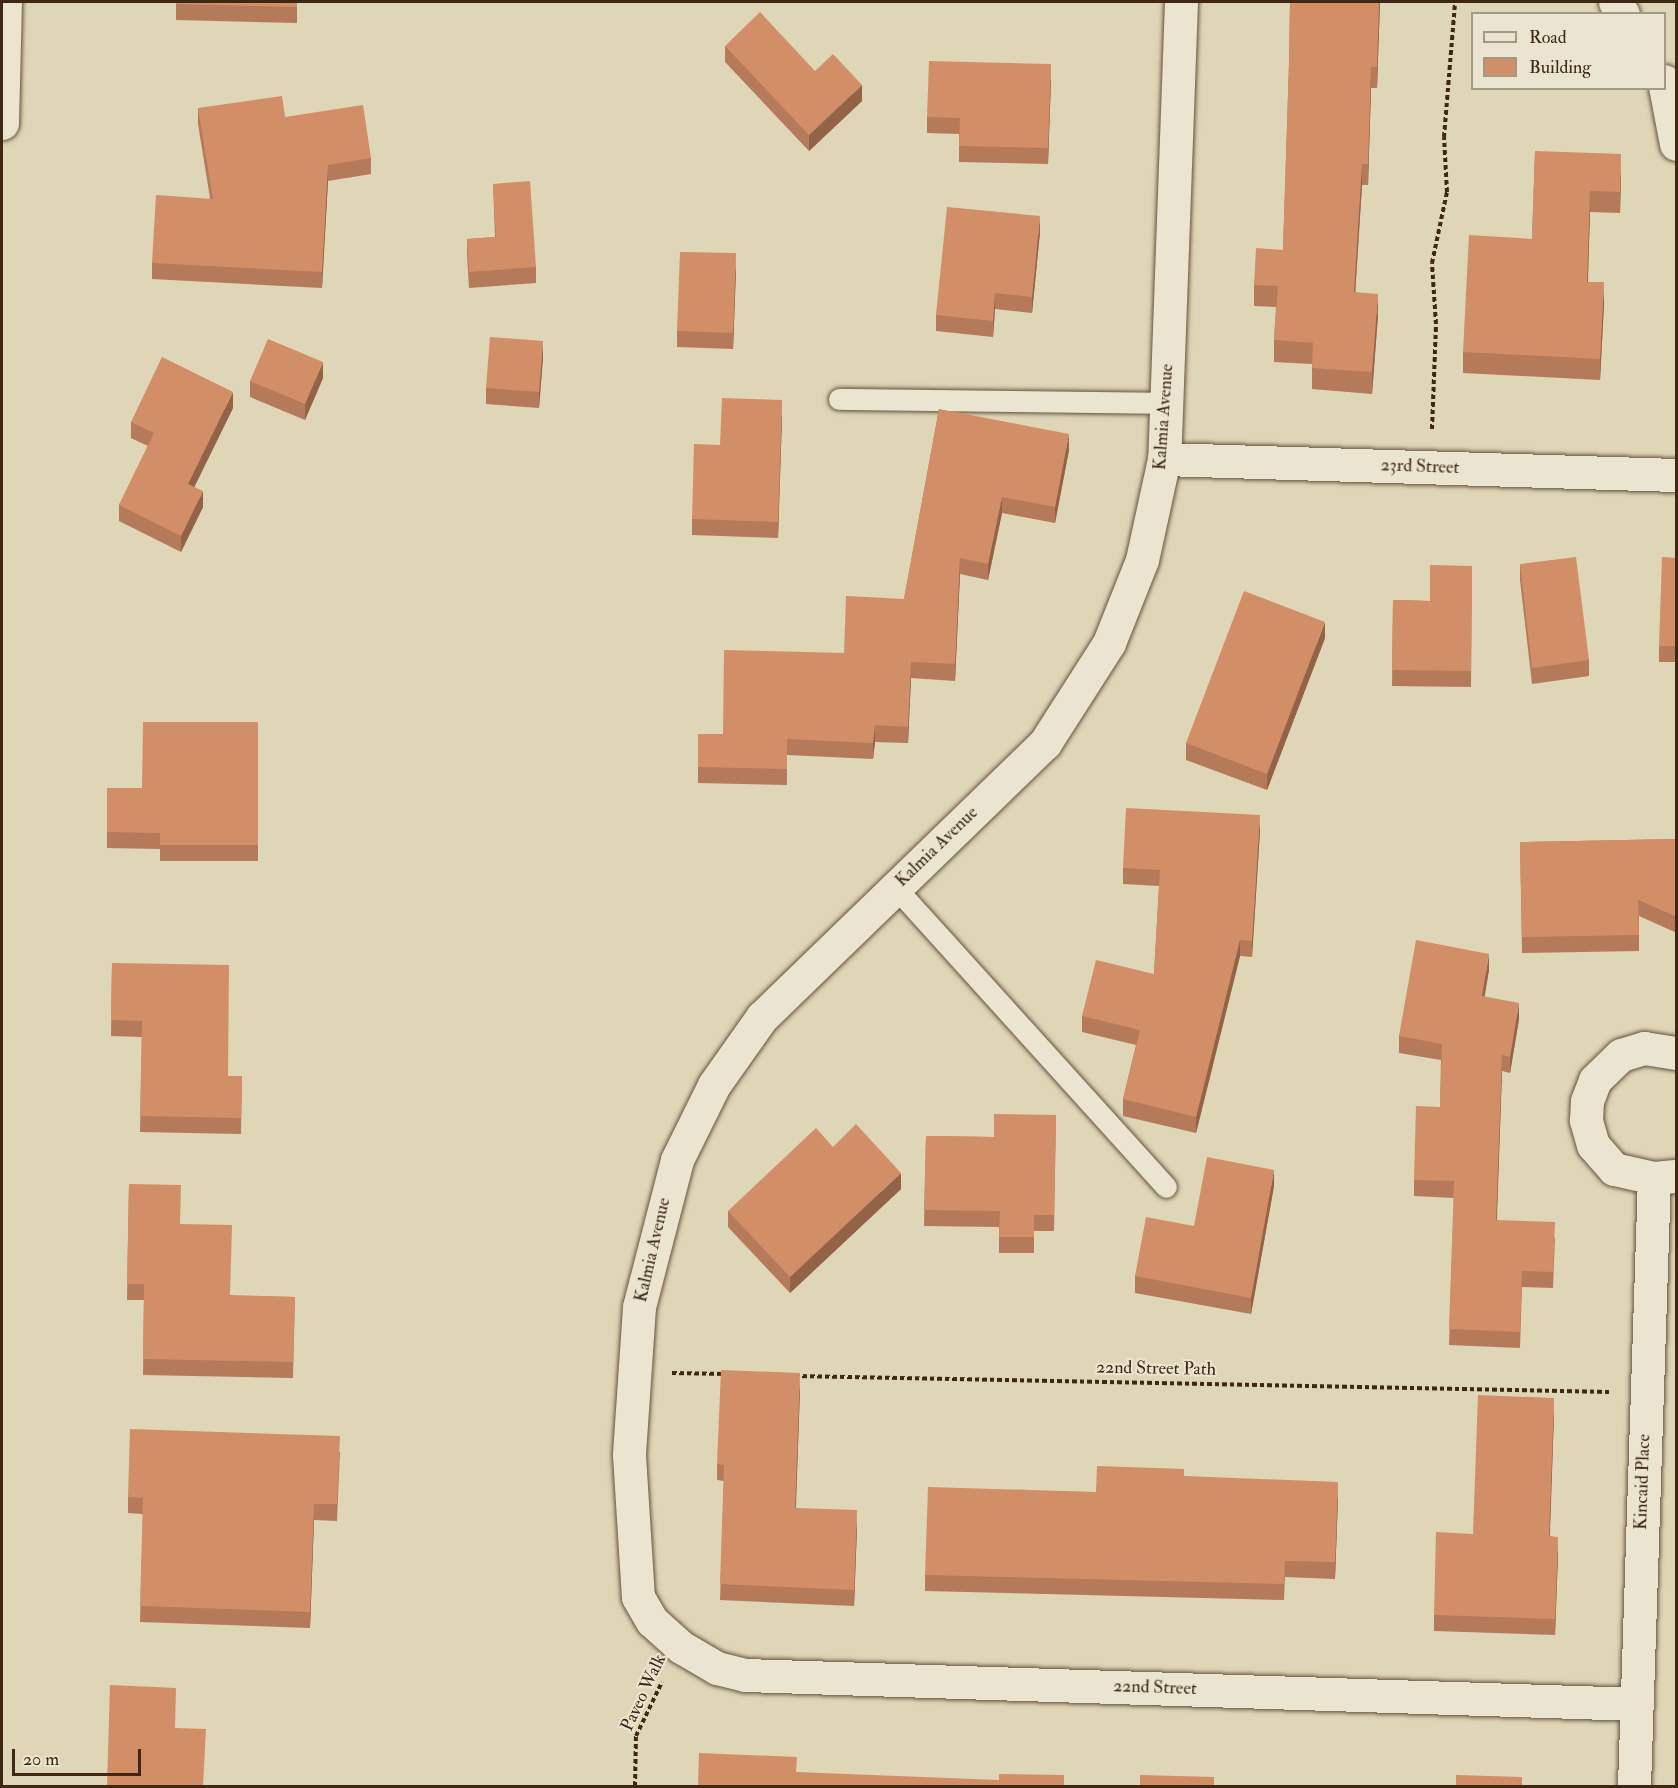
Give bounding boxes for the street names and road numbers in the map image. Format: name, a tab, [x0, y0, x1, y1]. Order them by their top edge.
street label: Kalmia Avenue	[1150, 363, 1178, 471]
street label: 23rd Street	[1380, 455, 1460, 479]
street label: Kalmia Avenue	[891, 802, 983, 892]
street label: Kalmia Avenue	[630, 1196, 676, 1304]
street label: 22nd Street Path	[1096, 1357, 1216, 1381]
street label: Kincaid Place	[1631, 1434, 1655, 1530]
street label: Paveo Walk	[617, 1651, 671, 1735]
street label: 22nd Street	[1113, 1676, 1197, 1700]

